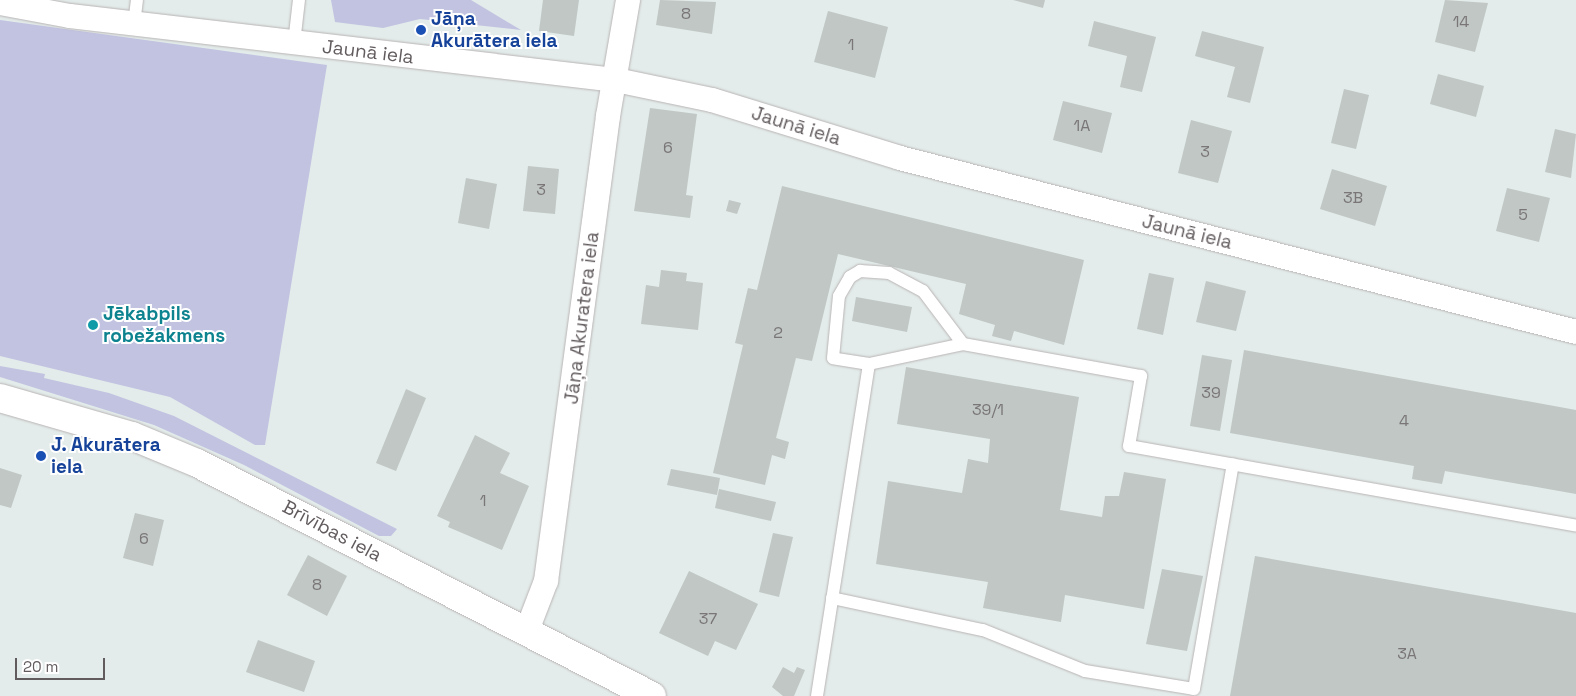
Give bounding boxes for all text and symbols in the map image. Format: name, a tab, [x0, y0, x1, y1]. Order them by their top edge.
house number: 8	[681, 4, 691, 24]
place label: Jāņa Akurātera iela	[431, 8, 558, 52]
house number: 14	[1453, 12, 1469, 32]
marker: Jāņa Akurātera iela	[415, 24, 427, 36]
street label: Jaunā iela	[321, 35, 415, 69]
house number: 1	[848, 35, 854, 55]
street label: Jaunā iela	[749, 102, 843, 150]
house number: 1A	[1074, 116, 1090, 136]
house number: 6	[663, 138, 673, 158]
house number: 3	[1200, 142, 1210, 162]
house number: 3	[536, 180, 546, 200]
house number: 3B	[1343, 188, 1363, 208]
house number: 5	[1518, 205, 1528, 225]
street label: Jaunā iela	[1140, 210, 1234, 254]
street label: Jāņa Akuratera iela	[560, 230, 604, 406]
place label: Jēkabpils robežakmens	[103, 303, 225, 347]
marker: Jēkabpils robežakmens	[87, 319, 99, 331]
house number: 2	[773, 323, 783, 343]
house number: 39	[1201, 383, 1221, 403]
house number: 39/1	[972, 400, 1004, 420]
house number: 4	[1399, 411, 1409, 431]
place label: J. Akurātera iela	[51, 434, 161, 478]
marker: J. Akurātera iela	[35, 450, 47, 462]
house number: 1	[480, 491, 486, 511]
street label: Brīvības iela	[278, 495, 386, 567]
house number: 6	[139, 529, 149, 549]
house number: 8	[312, 575, 322, 595]
house number: 37	[699, 609, 717, 629]
house number: 3A	[1397, 644, 1417, 664]
scale bar	[18, 648, 108, 680]
text: 20 m	[23, 657, 58, 676]

